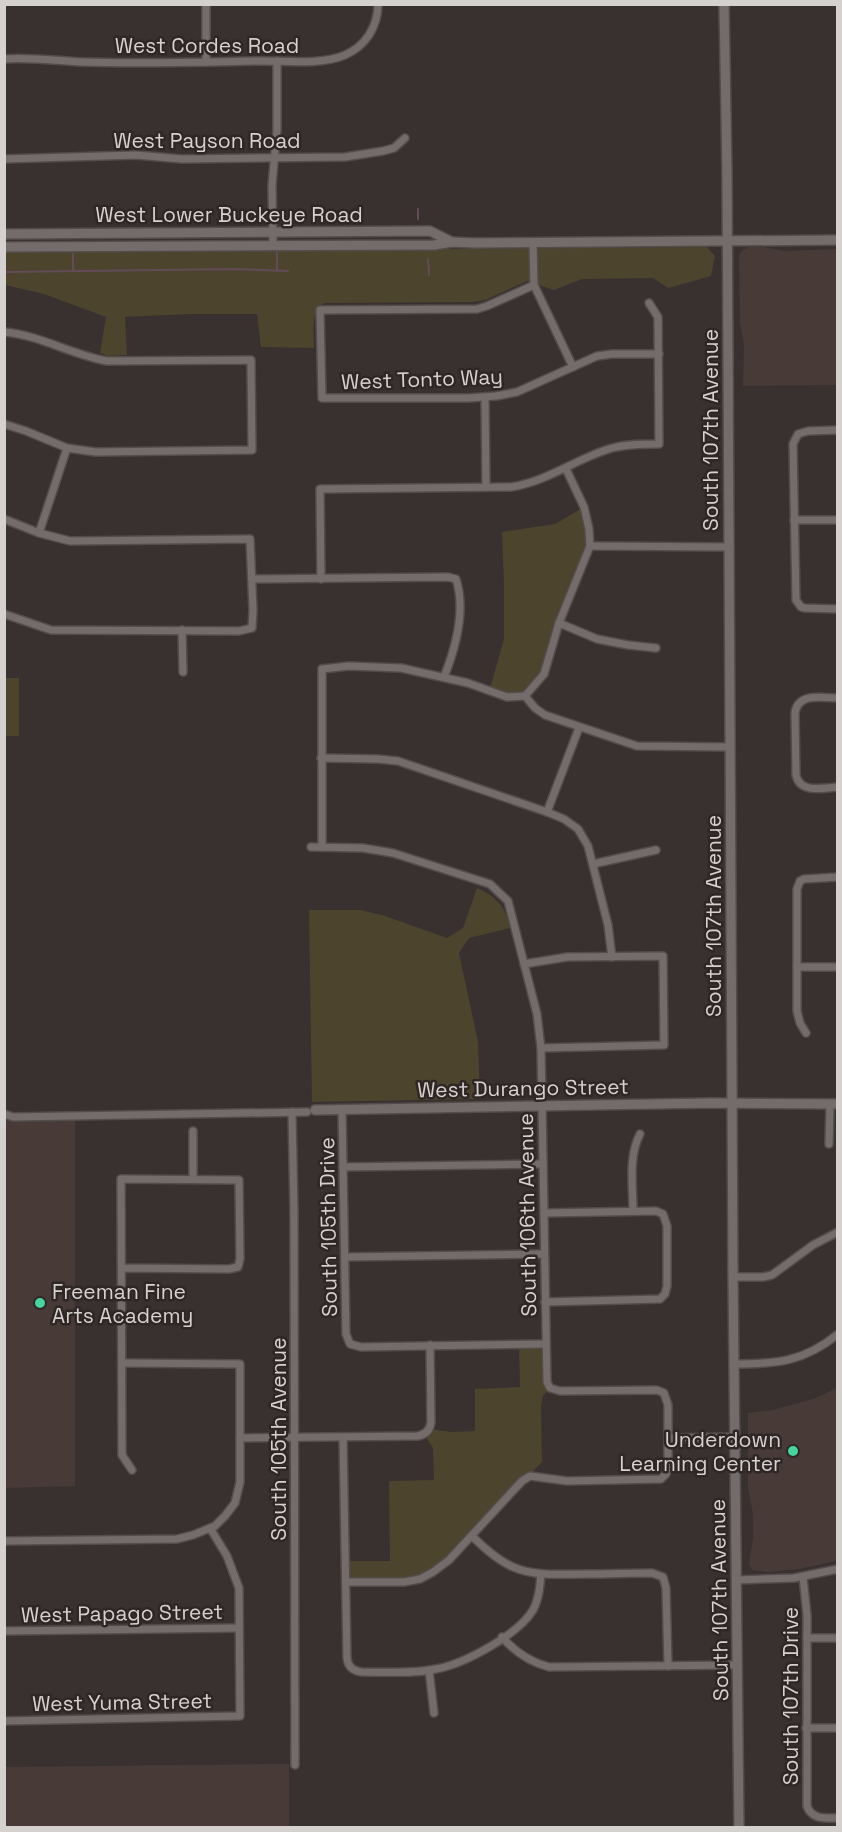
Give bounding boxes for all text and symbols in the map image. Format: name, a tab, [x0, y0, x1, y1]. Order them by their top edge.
street label: West Cordes Road	[115, 32, 299, 59]
street label: West Payson Road	[113, 127, 301, 154]
street label: West Lower Buckeye Road	[95, 201, 363, 228]
street label: South 107th Avenue	[697, 329, 724, 531]
street label: West Tonto Way	[341, 363, 503, 395]
street label: South 107th Avenue	[700, 815, 727, 1017]
street label: West Durango Street	[417, 1073, 629, 1103]
street label: South 106th Avenue	[512, 1113, 542, 1317]
street label: South 105th Drive	[313, 1137, 343, 1317]
place label: Freeman Fine Arts Academy	[52, 1278, 193, 1329]
marker: Freeman Fine Arts Academy	[33, 1296, 47, 1310]
street label: South 105th Avenue	[265, 1337, 292, 1541]
place label: Underdown Learning Center	[619, 1426, 781, 1477]
marker: Underdown Learning Center	[786, 1444, 800, 1458]
street label: South 107th Avenue	[704, 1499, 734, 1701]
street label: West Papago Street	[21, 1598, 223, 1628]
street label: South 107th Drive	[777, 1607, 804, 1785]
street label: West Yuma Street	[32, 1687, 212, 1717]

